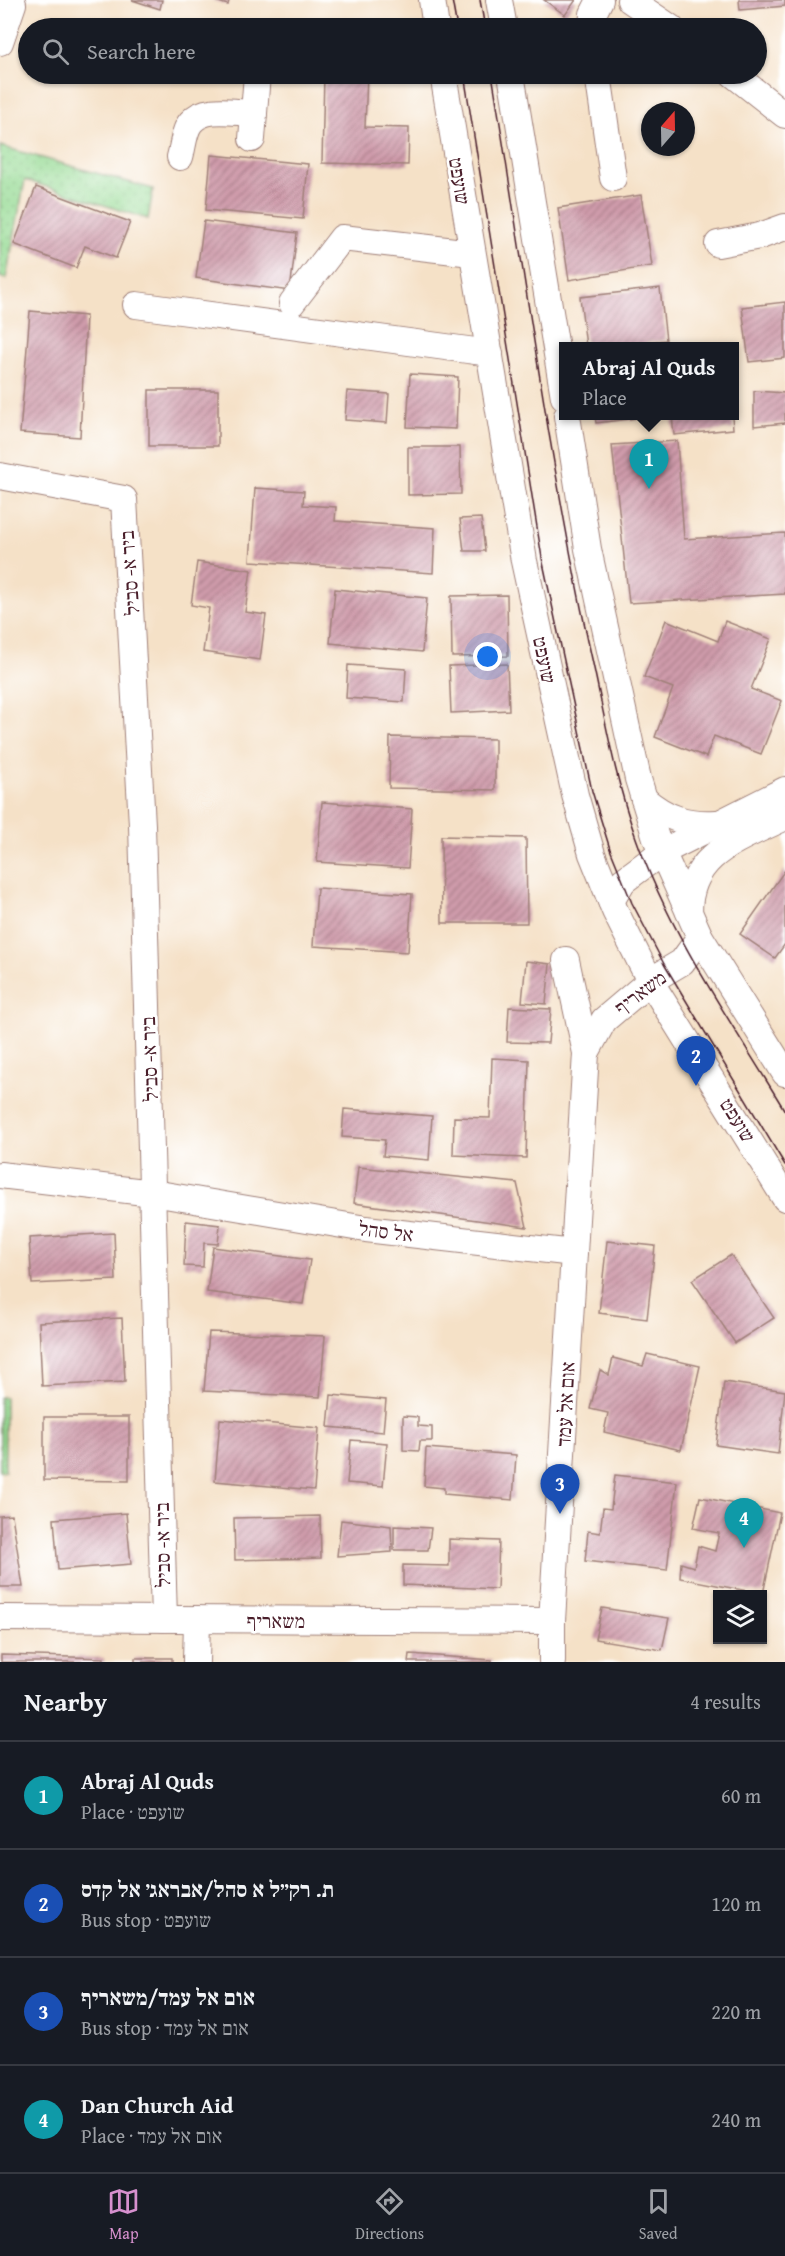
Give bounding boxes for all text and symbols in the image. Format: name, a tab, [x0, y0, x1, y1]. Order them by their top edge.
search box	[18, 18, 767, 84]
icon: search	[39, 35, 72, 68]
text: Search here	[87, 35, 196, 67]
north arrow	[641, 102, 695, 156]
street label: שועפט	[442, 155, 478, 207]
popup	[559, 342, 739, 420]
text: Abraj Al Quds	[583, 351, 715, 383]
text: Place	[583, 383, 627, 412]
pin: 1	[630, 440, 668, 489]
street label: ביר א- סביל	[112, 529, 146, 617]
street label: שועפט	[526, 634, 564, 686]
your location	[473, 642, 502, 671]
street label: משאריף	[608, 963, 672, 1021]
street label: ביר א- סביל	[133, 1016, 165, 1102]
pin: 2	[676, 1036, 716, 1086]
street label: שועפט	[713, 1092, 763, 1148]
street label: אל סהל	[357, 1213, 415, 1249]
street label: אום אל עמד	[548, 1361, 582, 1447]
pin: 3	[540, 1464, 580, 1514]
pin: 4	[724, 1498, 764, 1548]
street label: ביר א- סביל	[147, 1502, 177, 1588]
map controls	[713, 1590, 767, 1644]
button: layers	[713, 1590, 767, 1644]
street label: משאריף	[247, 1606, 305, 1635]
text: Nearby	[24, 1682, 107, 1721]
text: 4 results	[690, 1687, 761, 1716]
text: Abraj Al Quds	[81, 1765, 214, 1797]
text: 1	[38, 1781, 49, 1810]
text: 60 m	[721, 1781, 761, 1810]
text: Place · שועפט	[81, 1797, 185, 1826]
text: ת. רק״ל א סהל/אבראג׳ אל קדס	[81, 1873, 334, 1905]
text: 2	[38, 1889, 49, 1918]
text: 120 m	[711, 1889, 761, 1918]
text: Bus stop · שועפט	[81, 1905, 211, 1934]
text: אום אל עמד/משאריף	[81, 1981, 255, 2013]
text: 3	[38, 1997, 49, 2026]
text: 220 m	[711, 1997, 761, 2026]
text: Bus stop · אום אל עמד	[81, 2013, 249, 2042]
text: Dan Church Aid	[81, 2089, 233, 2121]
text: 4	[38, 2105, 49, 2134]
text: 240 m	[711, 2105, 761, 2134]
text: Place · אום אל עמד	[81, 2121, 222, 2150]
tab: Map	[107, 2185, 140, 2245]
tab: Directions	[355, 2185, 424, 2245]
tab: Saved	[639, 2185, 678, 2245]

